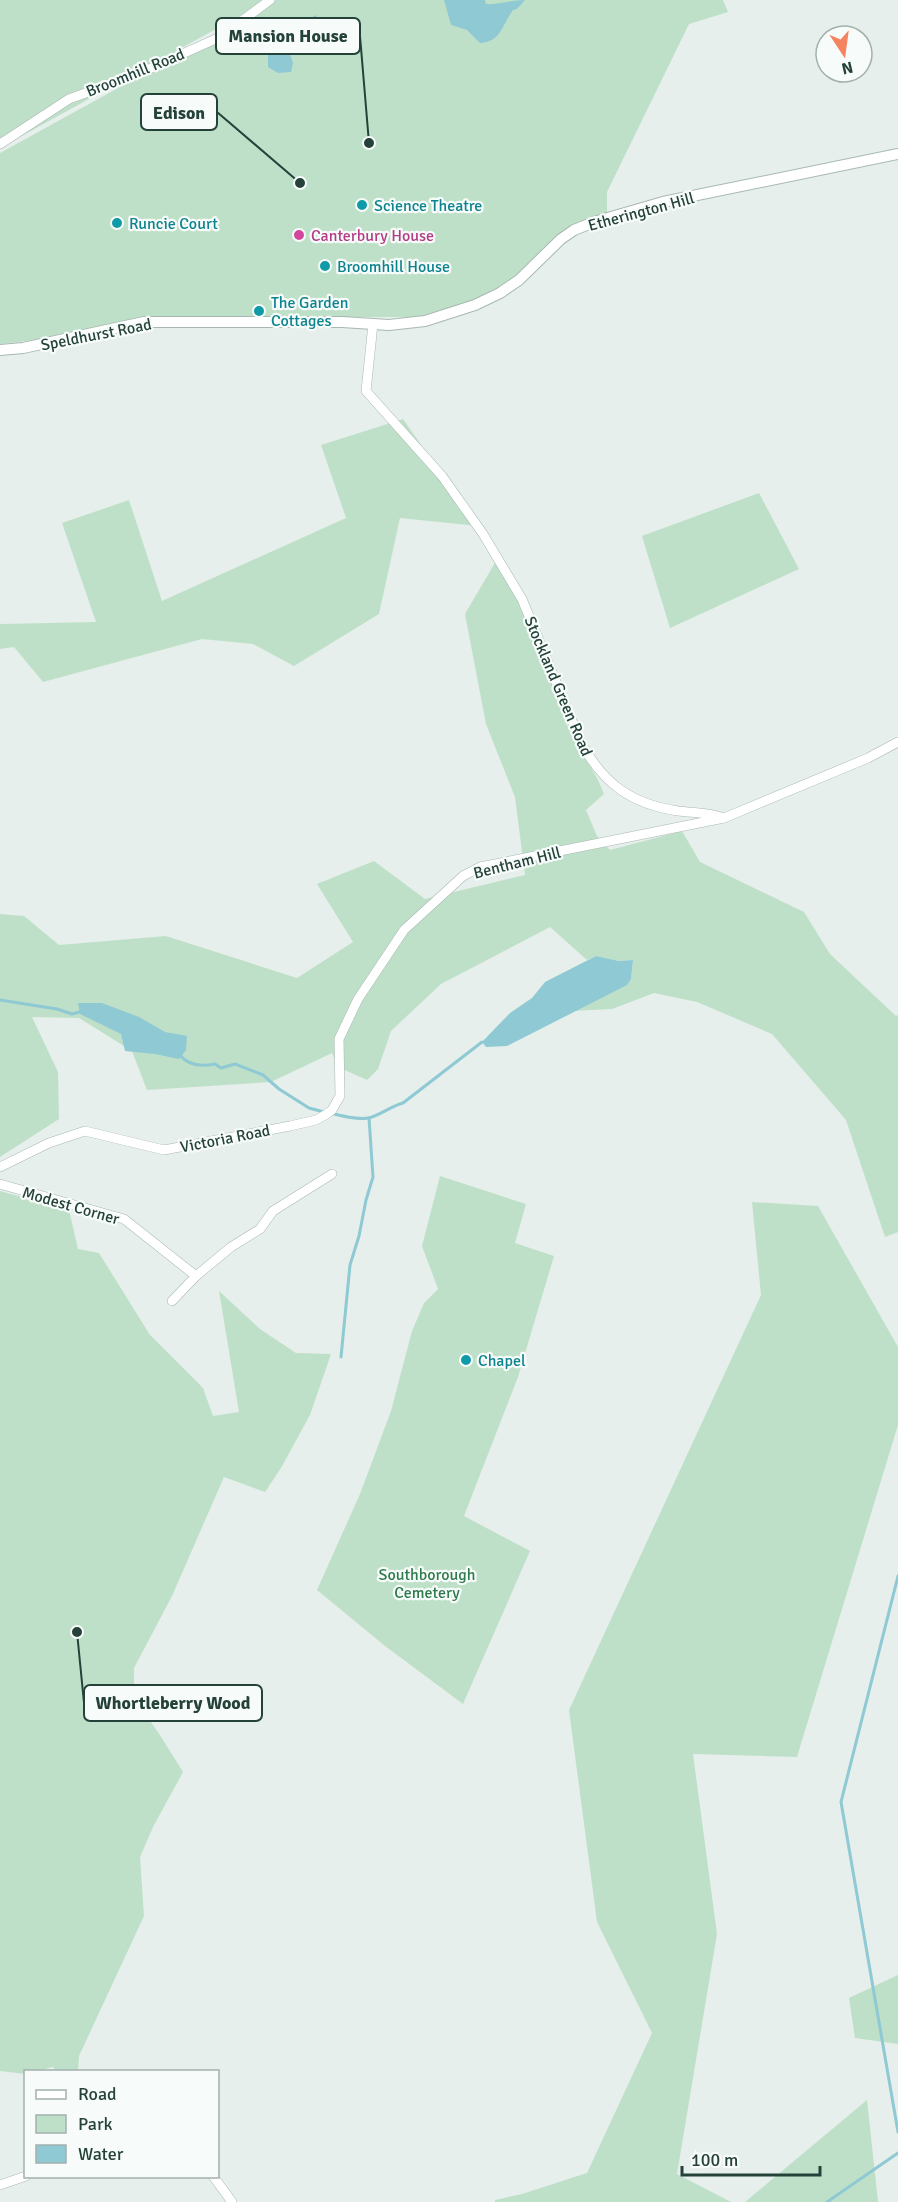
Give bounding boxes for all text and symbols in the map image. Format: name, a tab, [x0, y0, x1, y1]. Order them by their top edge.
callout: Mansion House	[216, 18, 360, 54]
north arrow	[814, 24, 874, 84]
text: Mansion House	[228, 25, 348, 47]
street label: Broomhill Road	[83, 44, 188, 102]
text: N	[839, 57, 855, 79]
callout: Edison	[141, 94, 217, 130]
text: Edison	[153, 102, 205, 124]
street label: Etherington Hill	[586, 188, 697, 236]
place label: Science Theatre	[374, 196, 482, 216]
marker: Science Theatre	[355, 198, 369, 212]
place label: Runcie Court	[129, 214, 218, 234]
marker: Runcie Court	[110, 216, 124, 230]
place label: Canterbury House	[311, 226, 434, 246]
marker: Canterbury House	[292, 228, 306, 242]
place label: Broomhill House	[337, 257, 450, 277]
marker: Broomhill House	[318, 259, 332, 273]
place label: The Garden Cottages	[271, 293, 348, 331]
marker: The Garden Cottages	[252, 304, 266, 318]
street label: Speldhurst Road	[39, 314, 153, 355]
street label: Stockland Green Road	[520, 613, 597, 759]
street label: Bentham Hill	[471, 842, 563, 883]
street label: Victoria Road	[179, 1120, 272, 1158]
street label: Modest Corner	[20, 1183, 122, 1229]
place label: Chapel	[478, 1351, 526, 1371]
marker: Chapel	[459, 1353, 473, 1367]
park label: Southborough Cemetery	[379, 1565, 475, 1603]
callout: Whortleberry Wood	[84, 1685, 262, 1721]
text: Whortleberry Wood	[96, 1692, 251, 1714]
legend	[24, 2070, 219, 2178]
text: Road	[78, 2083, 117, 2105]
text: Park	[78, 2113, 113, 2135]
scale bar	[682, 2139, 820, 2177]
text: Water	[78, 2143, 124, 2165]
text: 100 m	[691, 2149, 738, 2171]

